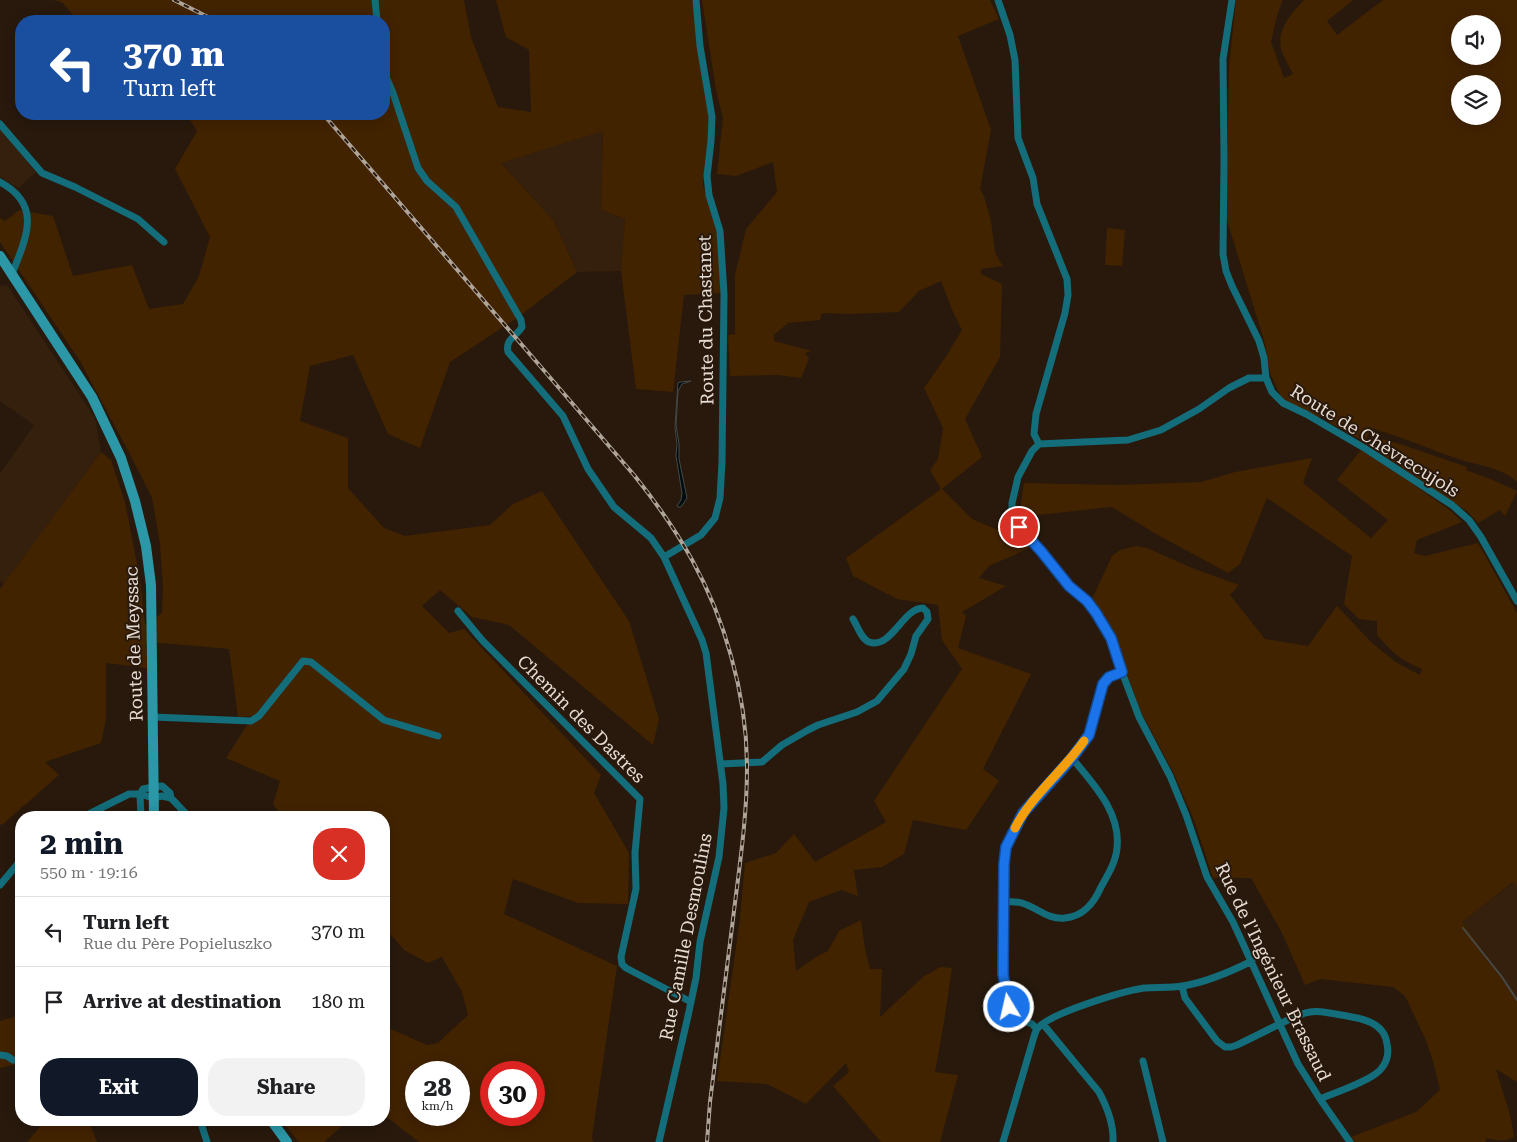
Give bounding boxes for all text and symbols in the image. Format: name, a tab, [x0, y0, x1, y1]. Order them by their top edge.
map controls	[1451, 15, 1501, 125]
button: sound	[1451, 15, 1501, 65]
text: 370 m	[123, 34, 224, 75]
icon: left	[40, 35, 105, 100]
button: layers	[1451, 75, 1501, 125]
text: Turn left	[123, 76, 216, 101]
street label: Route du Chastanet	[694, 234, 717, 405]
street label: Route de Chèvrecujols	[1287, 380, 1464, 501]
pin	[998, 506, 1040, 548]
icon: arrive	[1005, 513, 1033, 541]
street label: Route de Meyssac	[120, 566, 147, 722]
street label: Chemin des Dastres	[513, 650, 650, 787]
text: 2 min	[40, 826, 123, 861]
button: close	[313, 828, 365, 880]
street label: Rue Camille Desmoulins	[655, 831, 716, 1042]
street label: Rue de l'Ingénieur Brassaud	[1211, 859, 1336, 1085]
text: 550 m · 19:16	[40, 863, 138, 882]
text: Turn left	[83, 911, 169, 934]
icon: left	[40, 918, 68, 946]
text: 370 m	[311, 920, 365, 943]
text: Rue du Père Popieluszko	[83, 934, 272, 953]
position arrow	[982, 980, 1034, 1032]
icon: arrive	[40, 988, 68, 1016]
text: Arrive at destination	[83, 990, 281, 1013]
text: 180 m	[311, 990, 365, 1013]
button: Exit	[40, 1058, 198, 1116]
button: Share	[208, 1058, 365, 1116]
speed limit sign: 30	[480, 1061, 545, 1126]
text: 28	[423, 1073, 452, 1102]
text: km/h	[421, 1099, 454, 1113]

